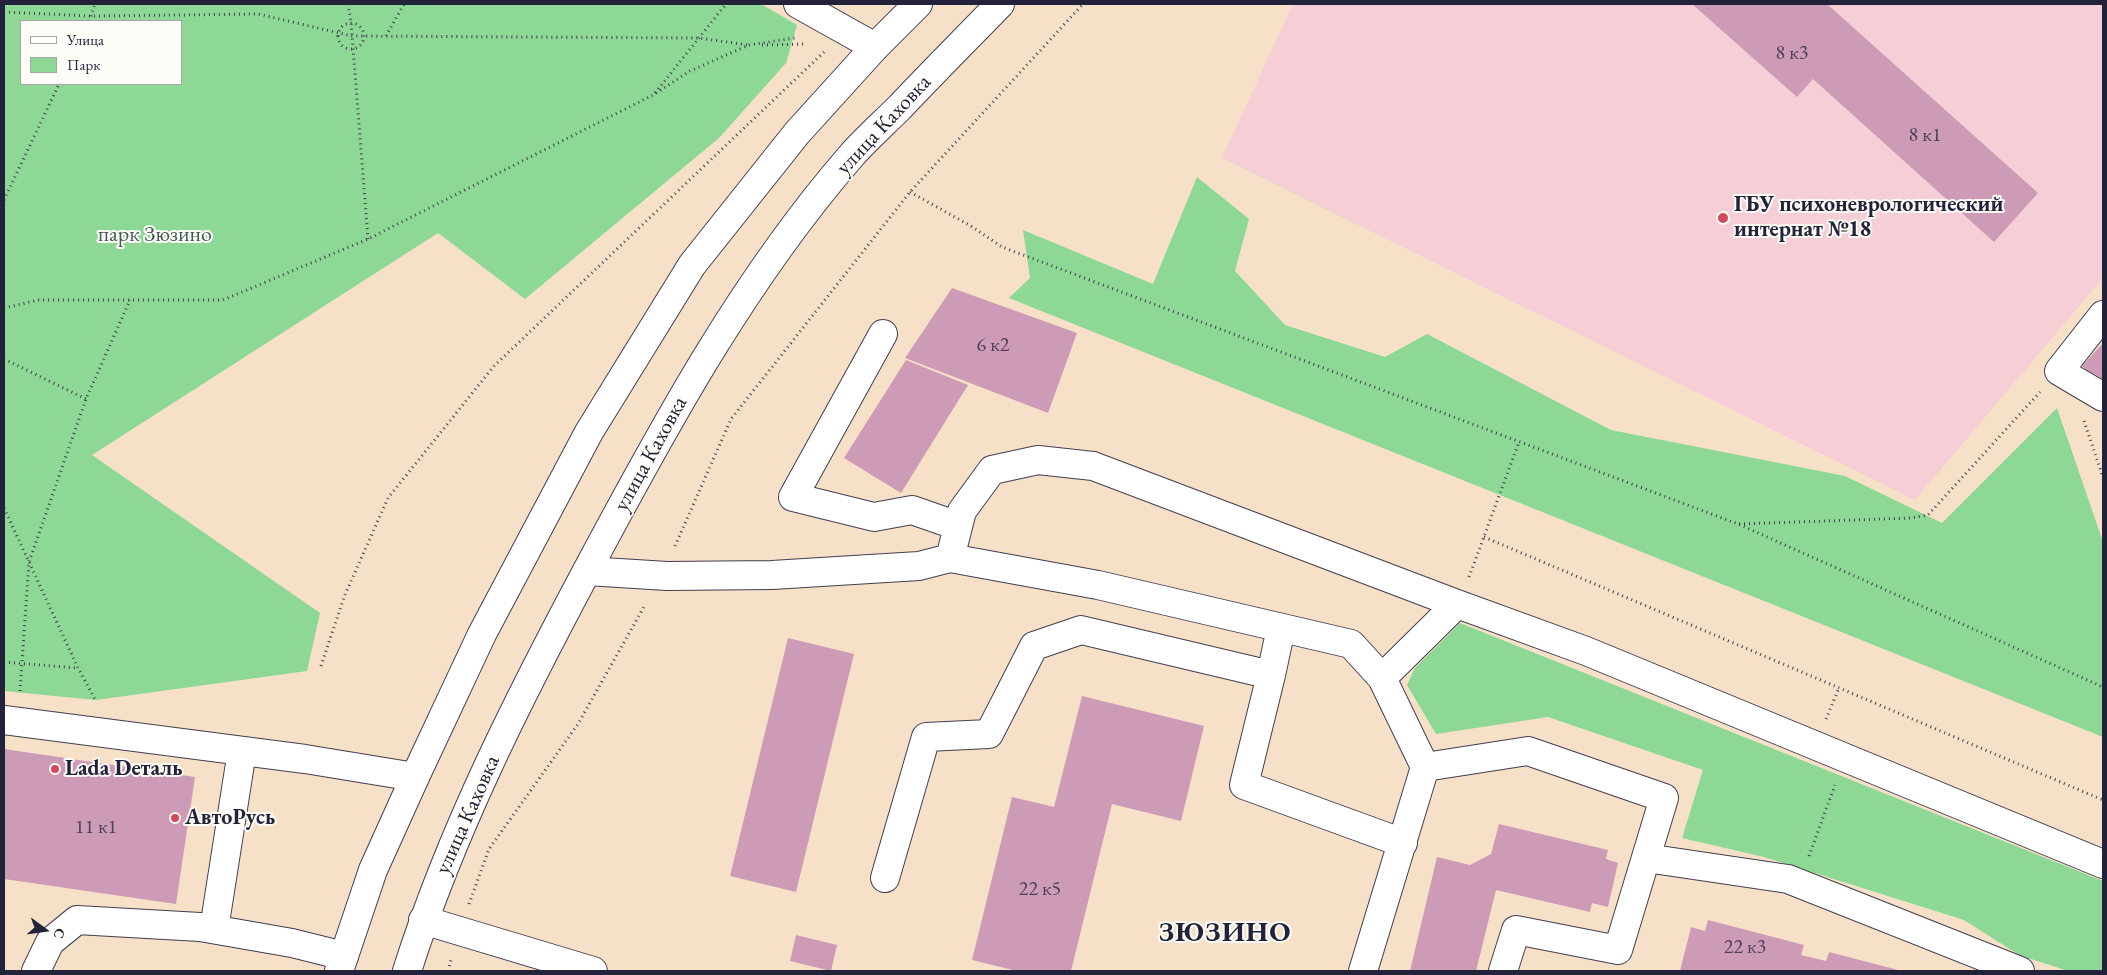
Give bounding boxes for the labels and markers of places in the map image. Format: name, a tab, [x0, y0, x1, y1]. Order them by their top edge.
place label: ГБУ психоневрологический интернат №18	[1734, 192, 2003, 244]
marker: ГБУ психоневрологический интернат №18	[1716, 211, 1730, 225]
place label: Lada Dеталь	[65, 756, 183, 782]
marker: Lada Dеталь	[49, 763, 61, 775]
place label: АвтоРусь	[185, 805, 275, 831]
marker: АвтоРусь	[169, 812, 181, 824]

